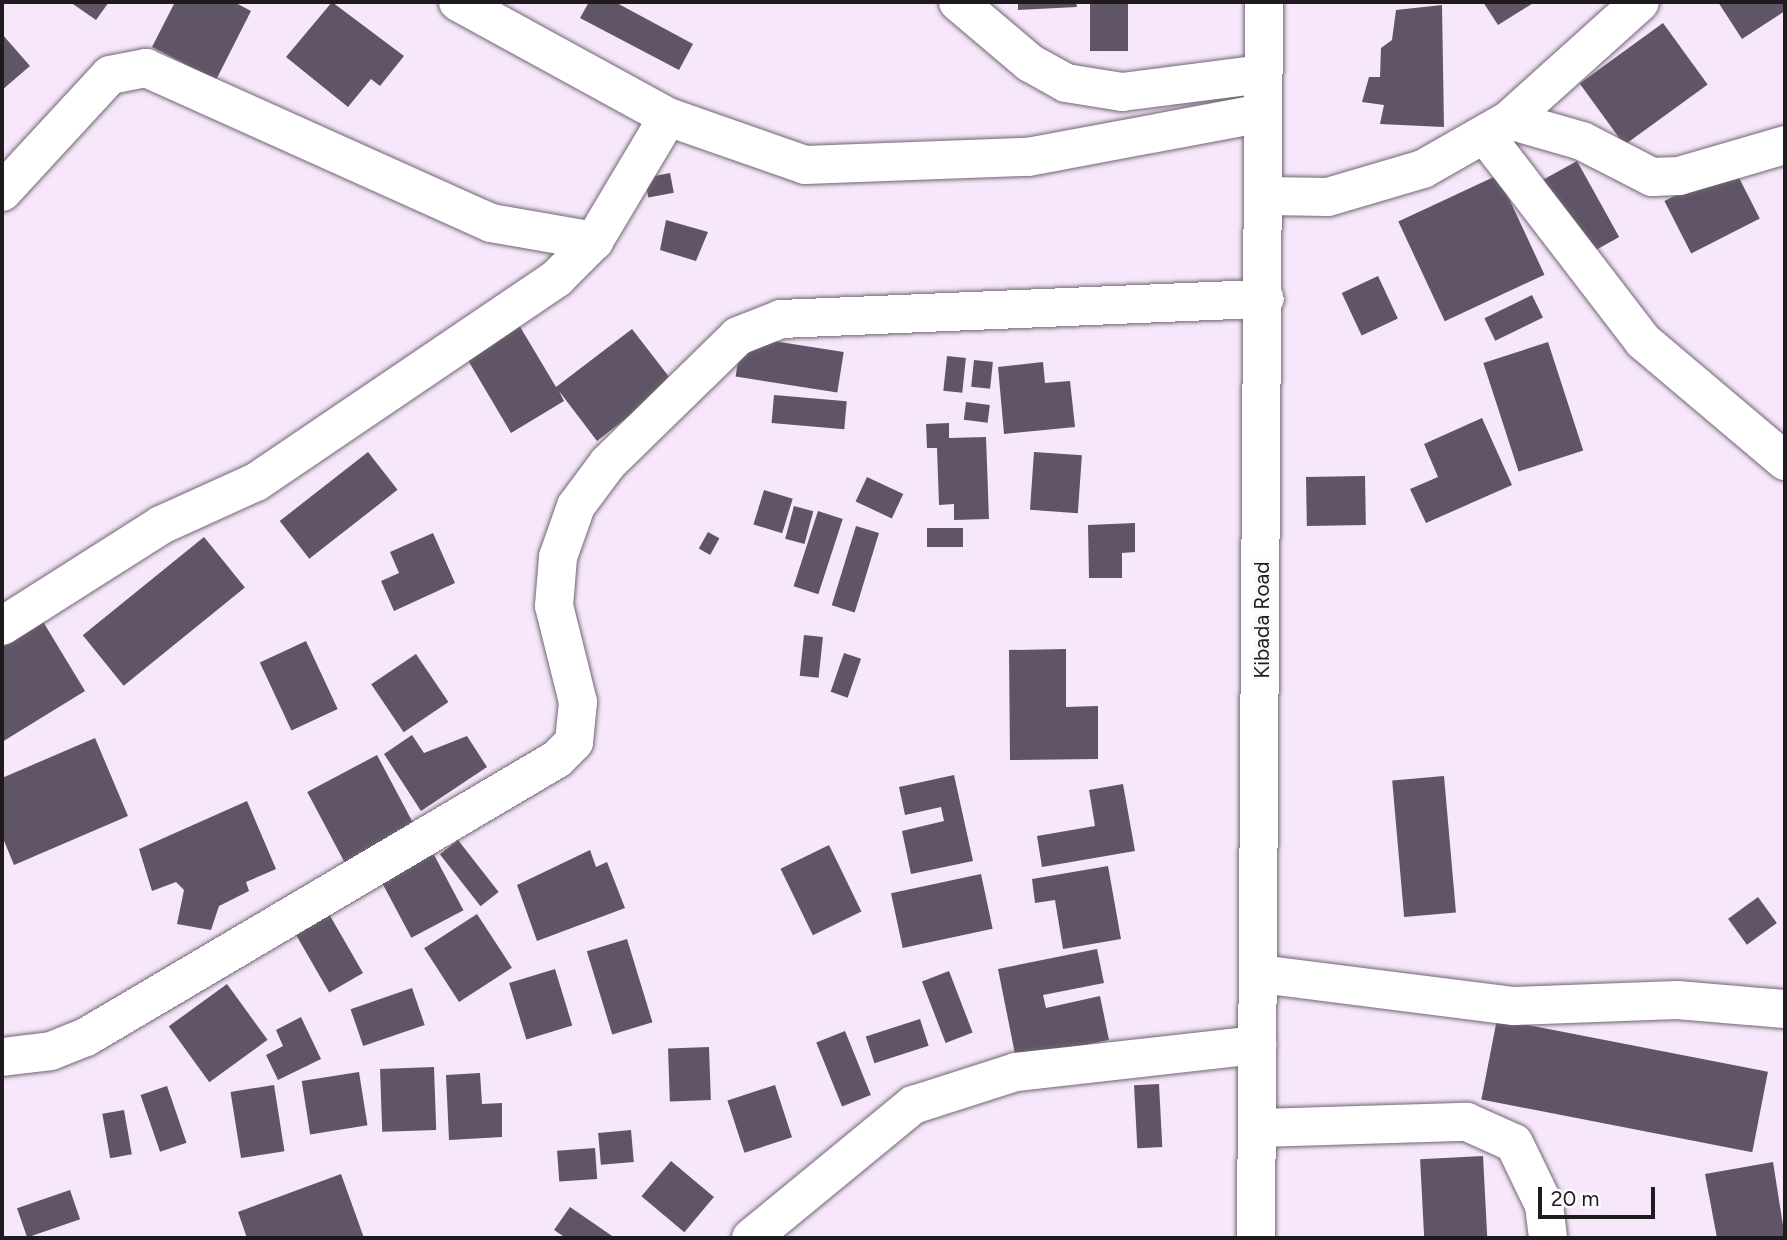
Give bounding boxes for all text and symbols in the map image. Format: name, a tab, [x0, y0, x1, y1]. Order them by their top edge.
street label: Kibada Road	[1249, 561, 1275, 679]
scale bar	[1542, 1174, 1659, 1218]
text: 20 m	[1551, 1186, 1599, 1211]

